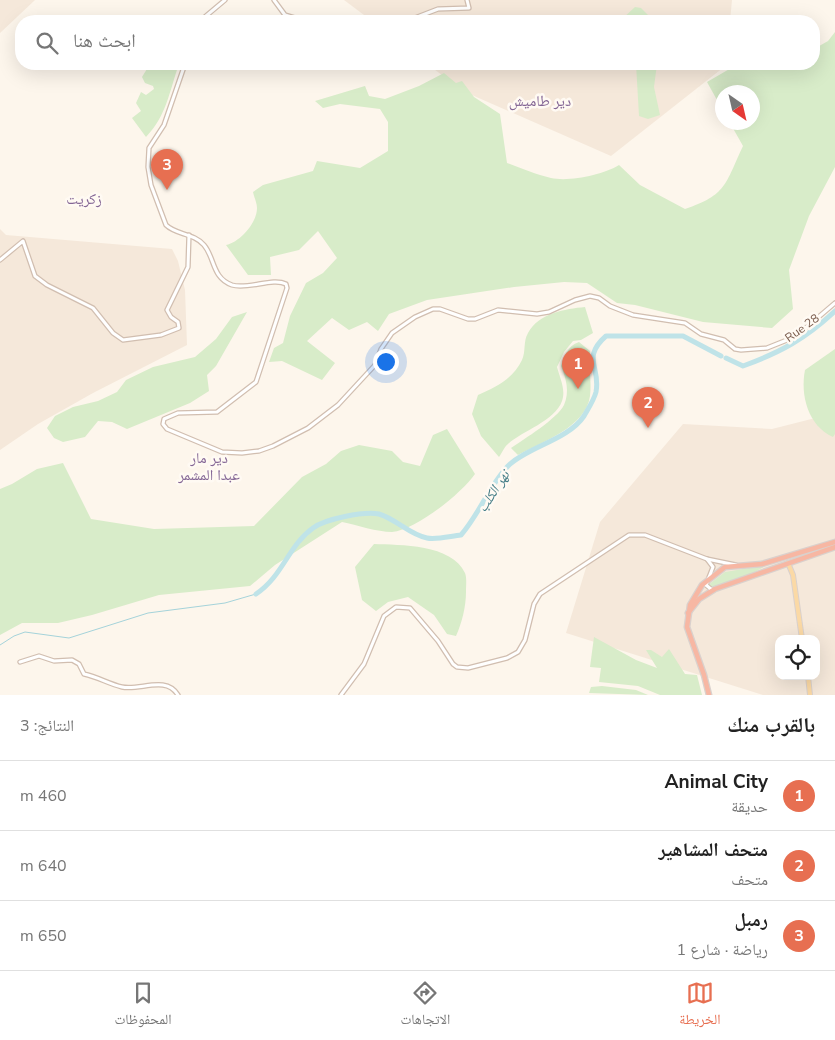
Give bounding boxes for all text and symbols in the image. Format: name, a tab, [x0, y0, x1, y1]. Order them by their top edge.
search box	[15, 15, 820, 70]
text: ابحث هنا	[73, 28, 136, 54]
icon: search	[33, 29, 61, 57]
north arrow	[715, 85, 760, 130]
district label: دير طاميش	[509, 91, 571, 111]
pin: 3	[151, 149, 183, 190]
district label: زكريت	[66, 189, 102, 209]
street label: Rue 28	[782, 310, 822, 346]
pin: 1	[562, 348, 594, 389]
your location	[373, 349, 399, 375]
pin: 2	[632, 387, 664, 428]
district label: دير مار عبدا المشمر	[177, 448, 240, 485]
water label: نهر الكلب	[473, 465, 515, 516]
map controls	[775, 635, 820, 680]
button: locate	[775, 635, 820, 680]
text: بالقرب منك	[727, 711, 815, 739]
text: النتائج: 3	[20, 715, 74, 737]
text: Animal City	[664, 769, 768, 795]
text: 460 m	[20, 785, 67, 807]
text: 1	[794, 785, 804, 807]
text: حديقة	[731, 796, 768, 818]
text: متحف المشاهير	[659, 837, 768, 863]
text: 640 m	[20, 855, 67, 877]
text: 2	[794, 855, 804, 877]
text: متحف	[731, 869, 768, 891]
text: رمبل	[735, 907, 768, 933]
text: 650 m	[20, 925, 67, 947]
text: 3	[794, 925, 804, 947]
text: رياضة · شارع 1	[676, 939, 768, 961]
tab: المحفوظات	[115, 979, 171, 1033]
tab: الاتجاهات	[401, 979, 450, 1033]
tab: الخريطة	[679, 979, 720, 1033]

